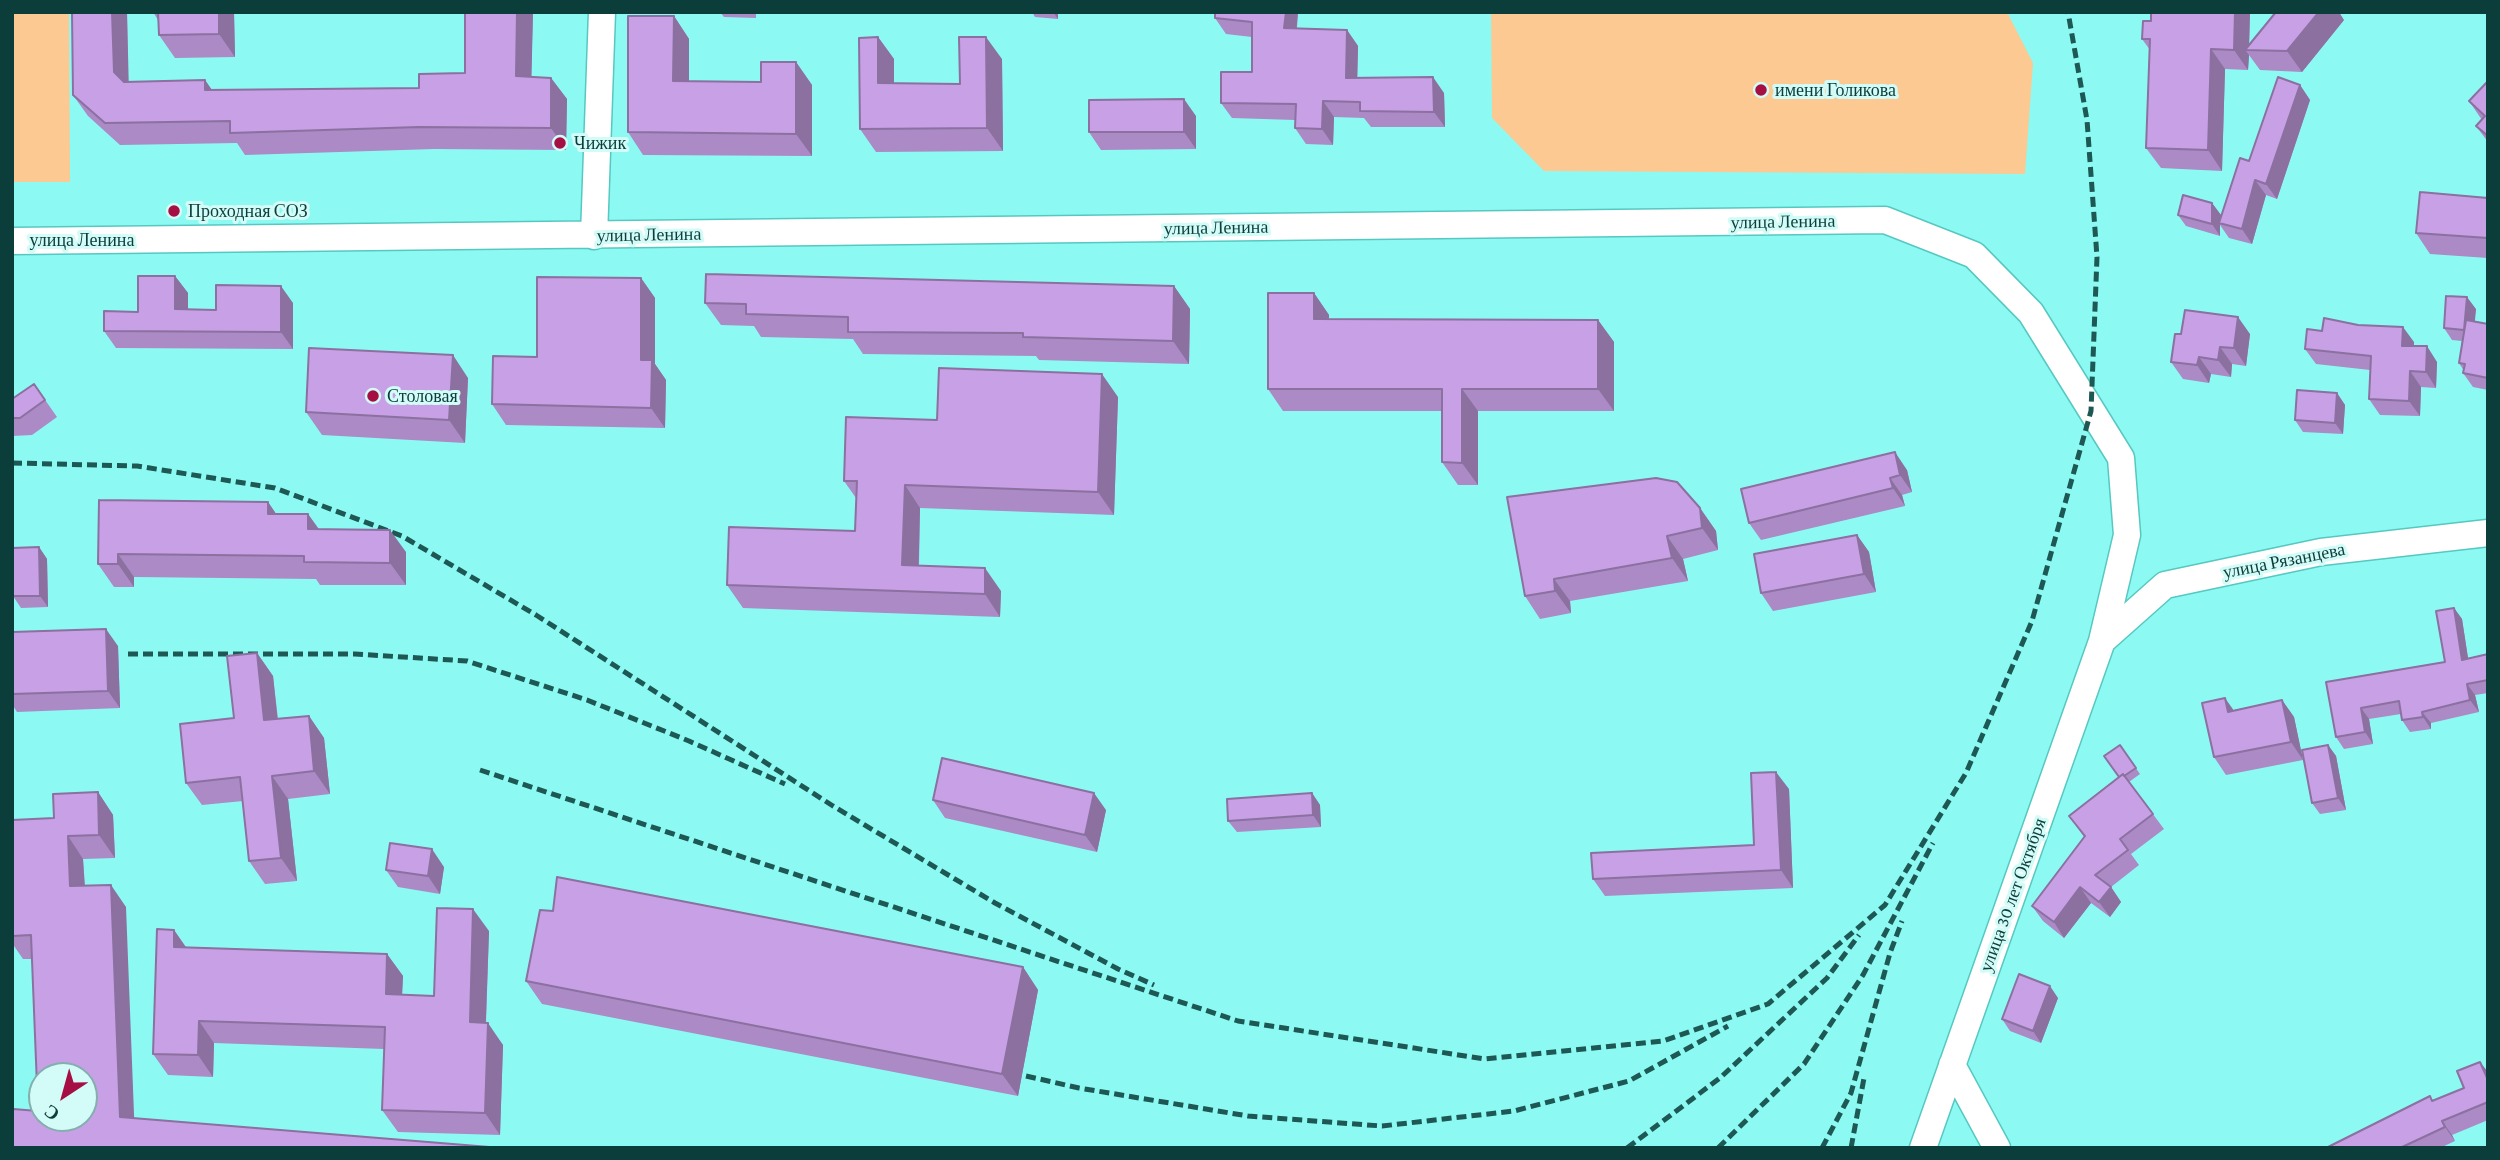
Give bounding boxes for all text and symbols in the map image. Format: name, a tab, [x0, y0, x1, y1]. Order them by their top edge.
place label: имени Голикова	[1775, 79, 1896, 101]
marker: имени Голикова	[1753, 82, 1769, 98]
place label: Чижик	[574, 132, 626, 154]
marker: Чижик	[552, 135, 568, 151]
place label: Проходная СОЗ	[188, 200, 308, 222]
marker: Проходная СОЗ	[166, 203, 182, 219]
street label: улица Ленина	[1730, 210, 1836, 234]
street label: улица Ленина	[1163, 216, 1269, 240]
street label: улица Ленина	[596, 223, 702, 247]
street label: улица Ленина	[30, 229, 134, 251]
place label: Столовая	[387, 385, 458, 407]
marker: Столовая	[365, 388, 381, 404]
street label: улица Рязанцева	[2221, 539, 2347, 583]
street label: улица 30 лет Октября	[1975, 815, 2051, 975]
north arrow	[28, 1062, 98, 1132]
text: С	[40, 1100, 63, 1125]

